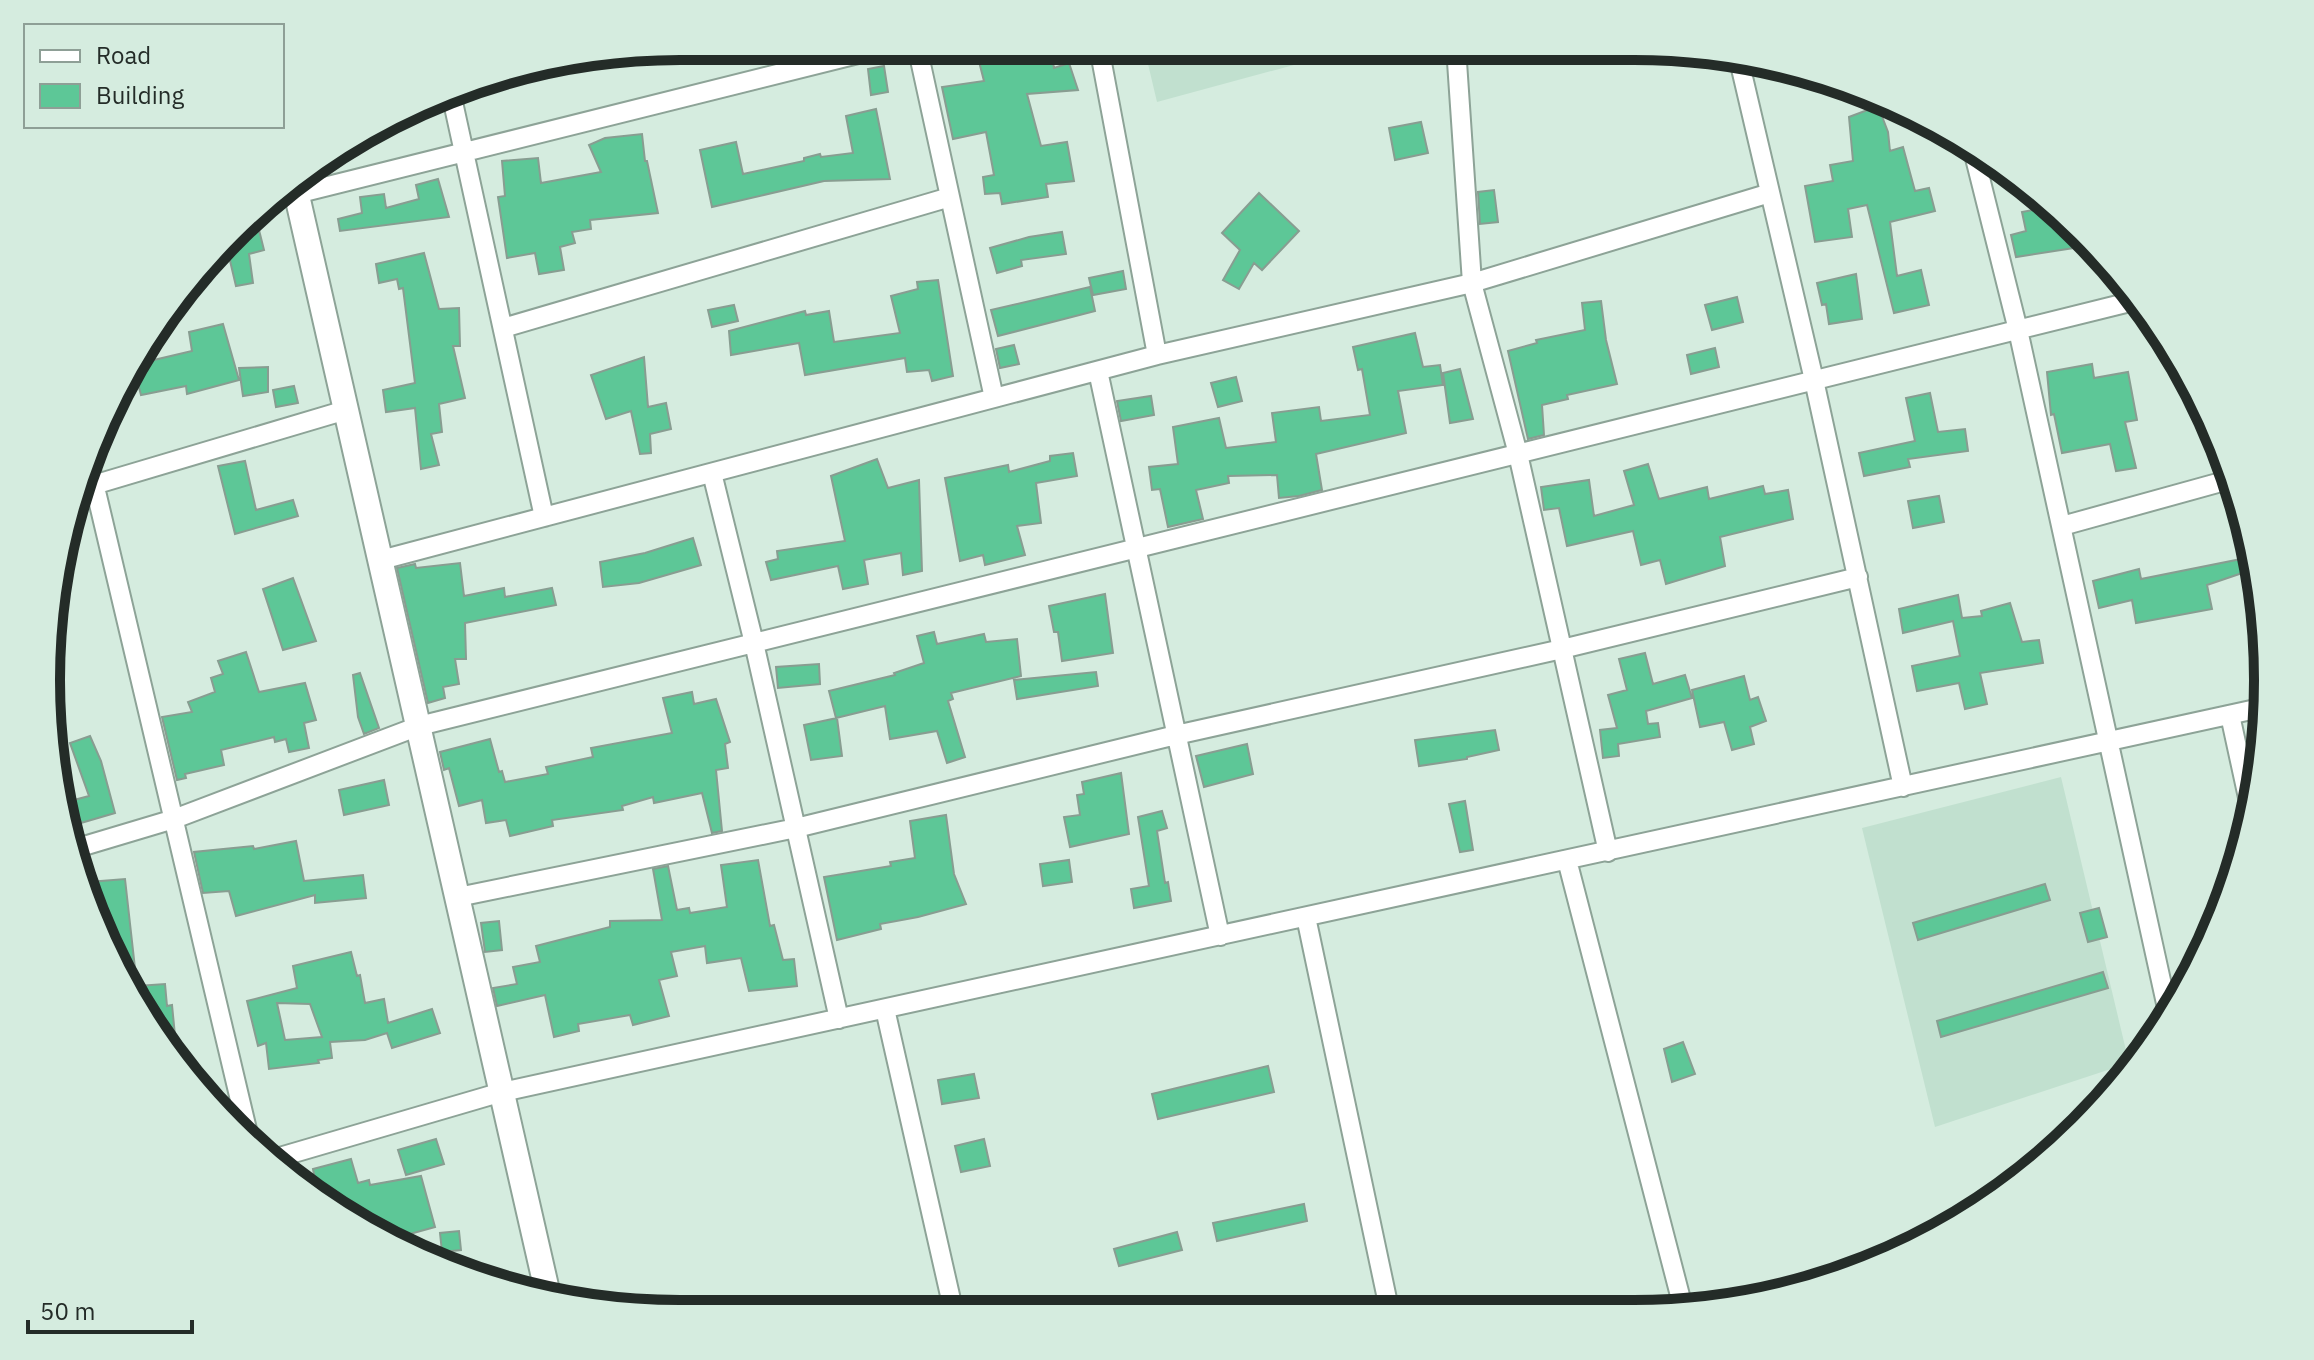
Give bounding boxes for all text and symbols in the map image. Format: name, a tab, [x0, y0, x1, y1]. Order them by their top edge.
legend	[24, 24, 284, 128]
text: Road	[96, 39, 151, 71]
text: Building	[96, 79, 184, 111]
scale bar	[28, 1284, 192, 1334]
text: 50 m	[40, 1295, 95, 1327]

